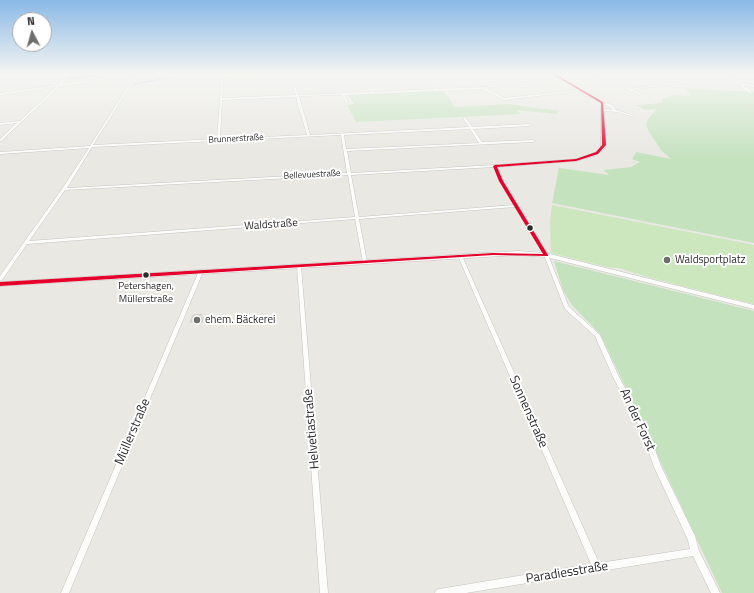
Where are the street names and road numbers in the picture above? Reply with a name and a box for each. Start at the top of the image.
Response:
street label: Brunnerstraße [208,132,264,146]
street label: Bellevuestraße [283,168,341,182]
street label: Waldstraße [244,217,298,233]
street label: Sonnenstraße [505,374,551,450]
street label: An der Forst [616,386,658,454]
street label: Helvetiastraße [301,388,323,470]
street label: Müllerstraße [112,396,154,468]
street label: Paradiesstraße [525,559,609,587]

